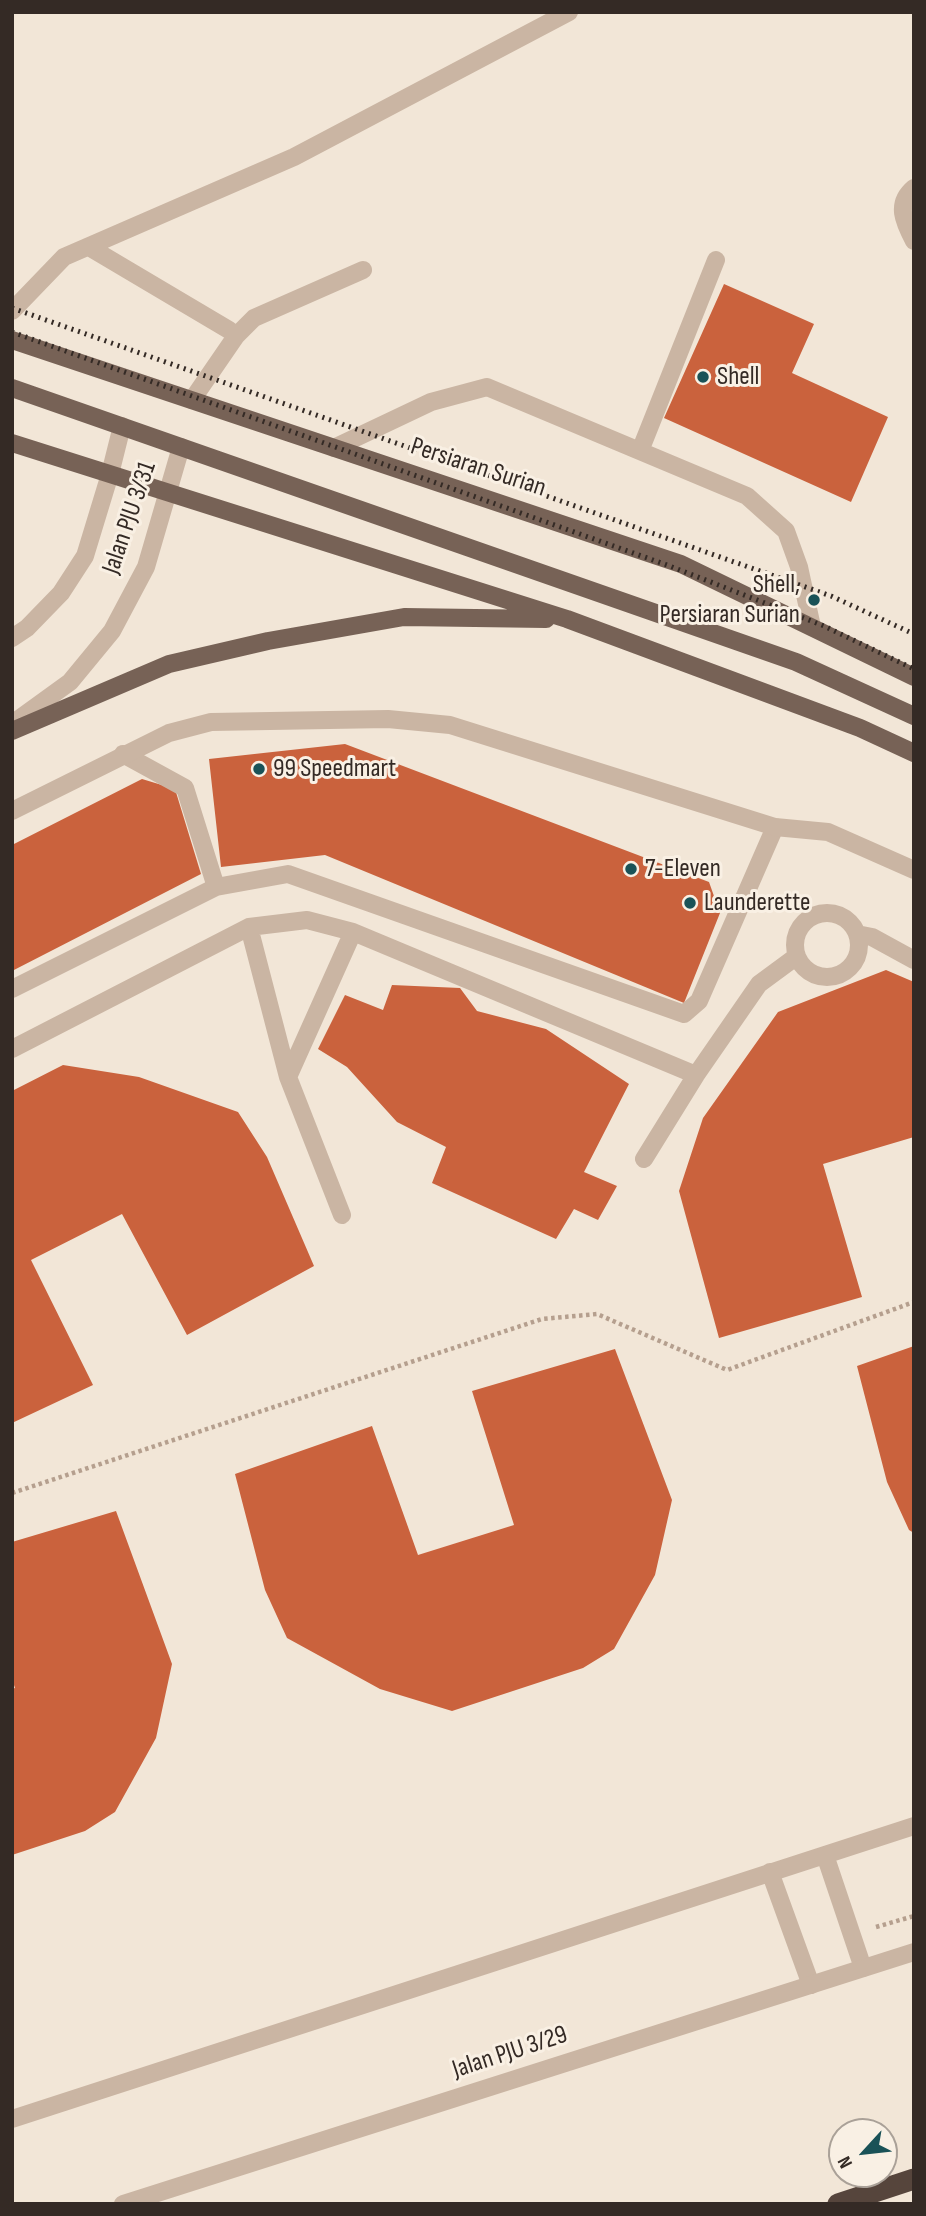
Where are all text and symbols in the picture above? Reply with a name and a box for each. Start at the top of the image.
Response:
place label: Shell [717,361,759,393]
marker: Shell [695,369,711,385]
street label: Persiaran Surian [406,431,550,505]
street label: Jalan PJU 3/31 [96,458,164,578]
place label: Shell, Persiaran Surian [660,569,800,630]
marker: Shell, Persiaran Surian [806,592,822,608]
place label: 99 Speedmart [273,753,396,785]
marker: 99 Speedmart [251,761,267,777]
place label: 7-Eleven [645,853,721,885]
marker: 7-Eleven [623,861,639,877]
place label: Launderette [704,887,810,919]
marker: Launderette [682,895,698,911]
street label: Jalan PJU 3/29 [449,2020,571,2086]
north arrow [828,2118,898,2188]
text: N [833,2152,858,2172]

